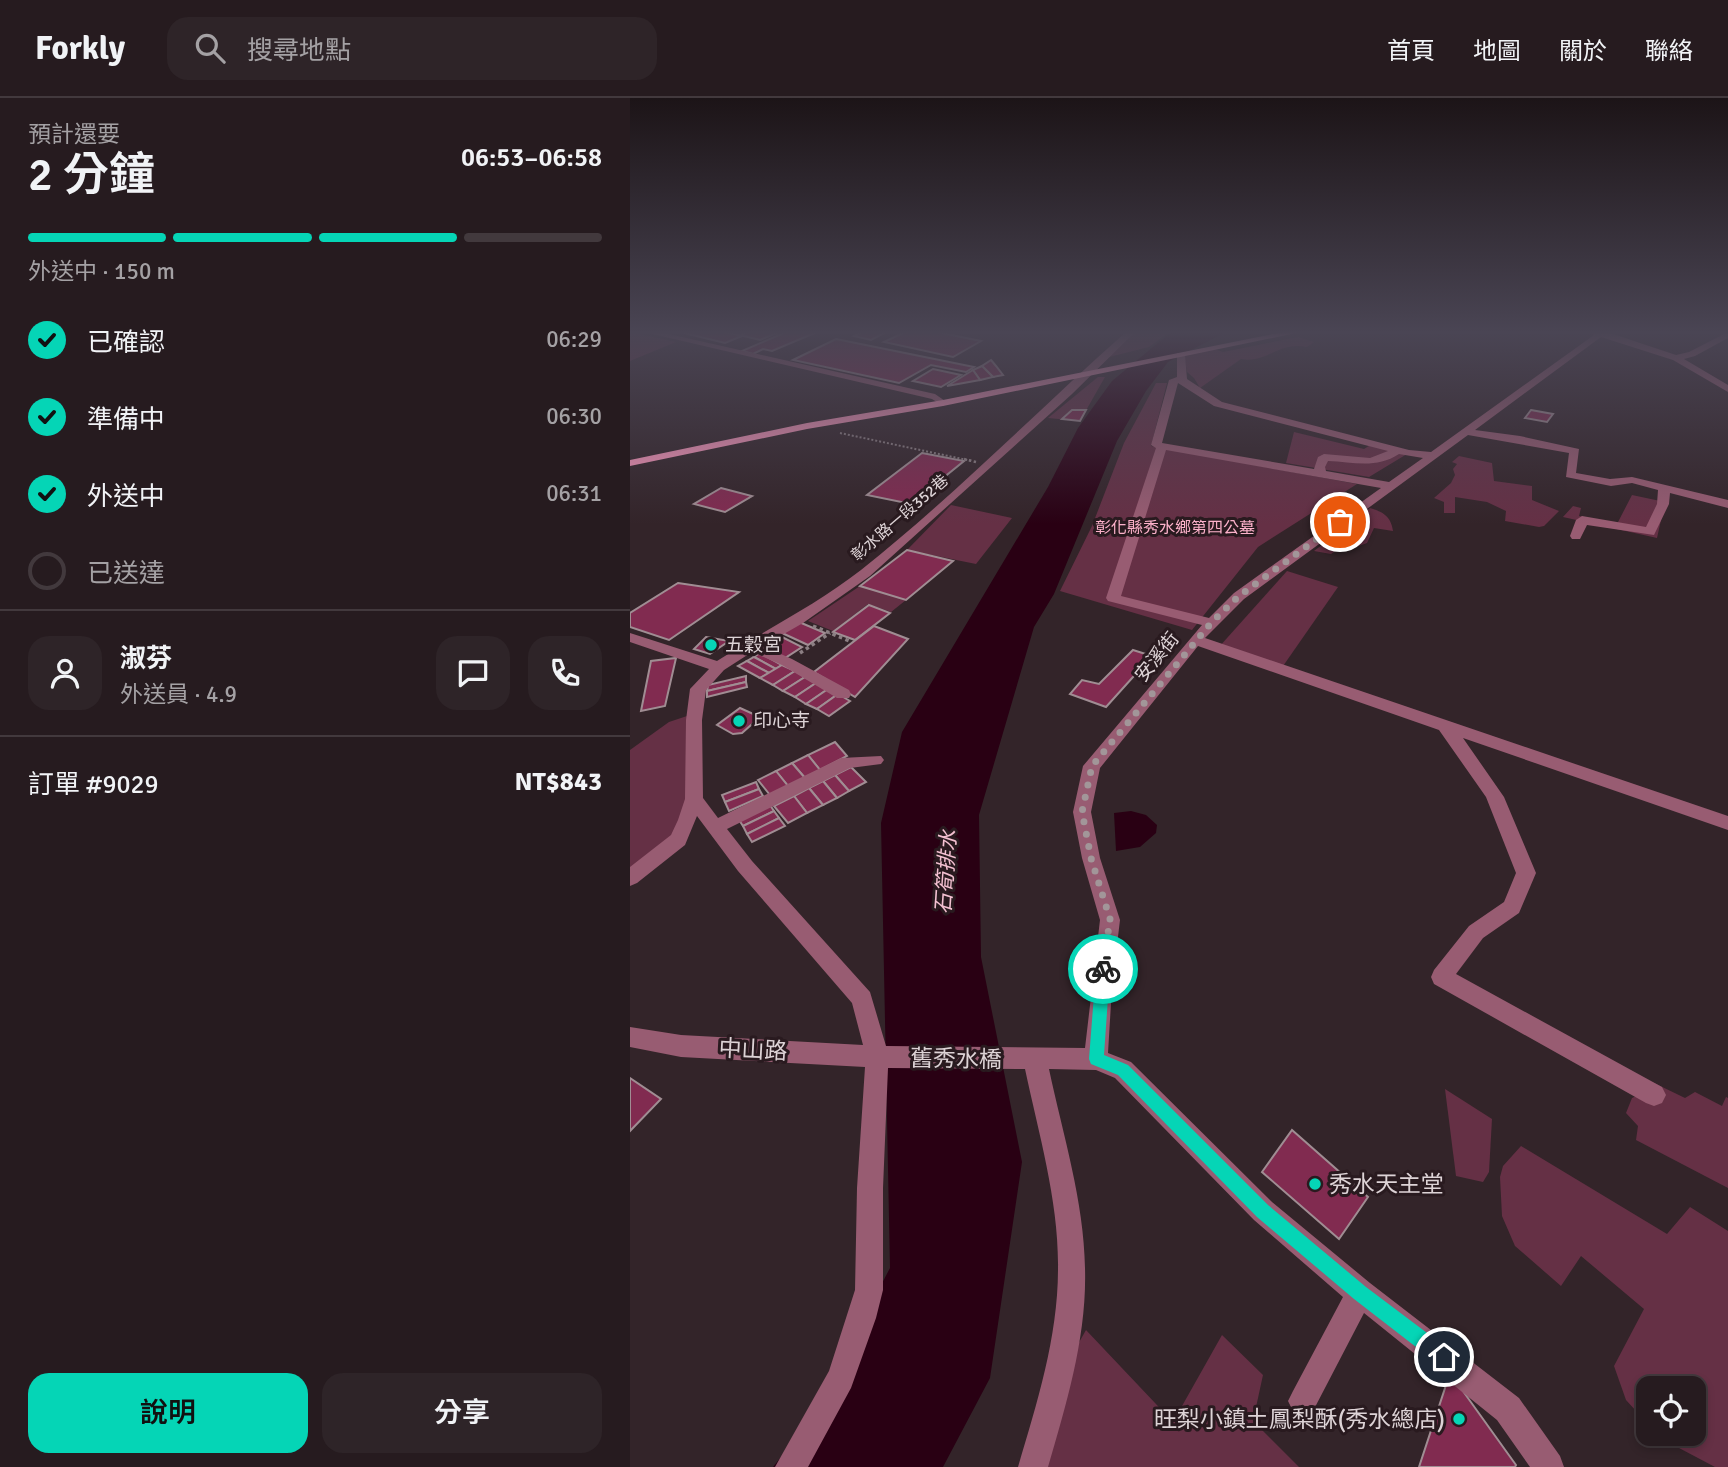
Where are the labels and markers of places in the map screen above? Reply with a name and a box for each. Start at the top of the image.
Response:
pin [1310,492,1370,552]
place label: 五穀宮 [725,633,782,657]
marker: 五穀宮 [703,637,719,653]
place label: 印心寺 [753,709,810,733]
marker: 印心寺 [731,713,747,729]
place label: 秀水天主堂 [1329,1170,1444,1199]
marker: 秀水天主堂 [1307,1176,1323,1192]
pin [1414,1327,1474,1387]
place label: 旺梨小鎮土鳳梨酥(秀水總店) [1154,1405,1445,1434]
marker: 旺梨小鎮土鳳梨酥(秀水總店) [1451,1411,1467,1427]

